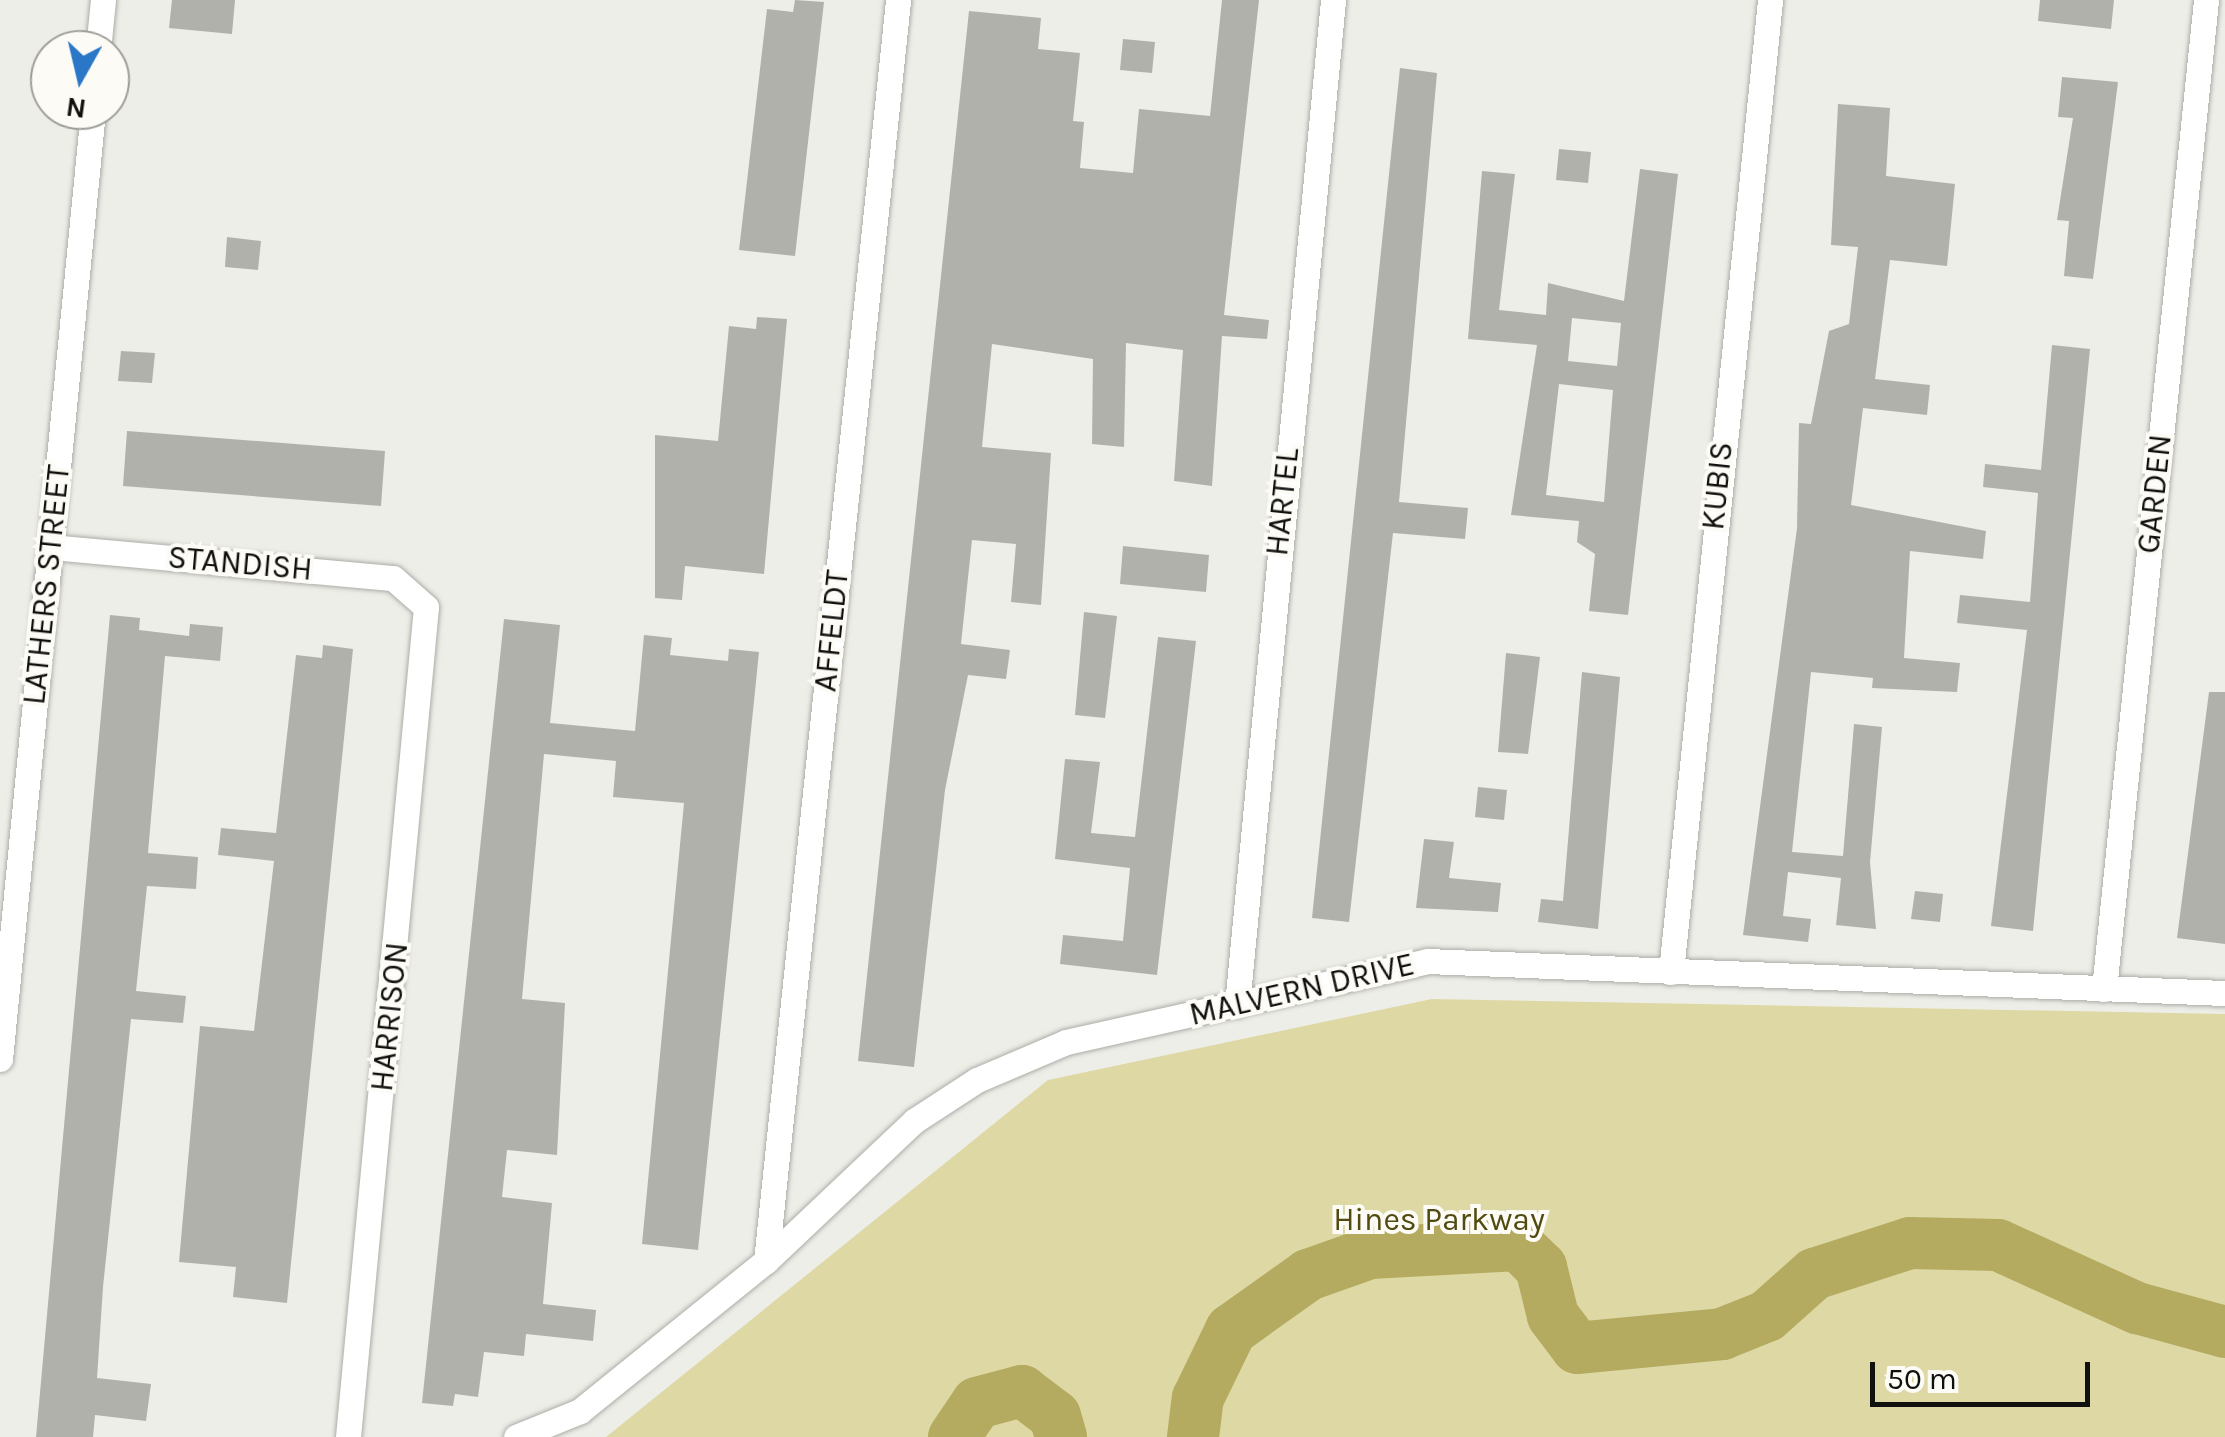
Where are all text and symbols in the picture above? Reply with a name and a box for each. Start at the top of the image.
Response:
north arrow [30,30,130,130]
text: N [64,90,88,126]
street label: GARDEN [2130,433,2180,555]
street label: KUBIS [1694,440,1742,532]
street label: HARTEL [1258,446,1308,558]
street label: LATHERS STREET [15,463,79,707]
street label: STANDISH [166,539,314,589]
street label: AFFELDT [807,568,857,694]
street label: HARRISON [363,940,417,1094]
street label: MALVERN DRIVE [1186,945,1418,1035]
park label: Hines Parkway [1333,1201,1545,1239]
scale bar [1875,1342,2095,1404]
text: 50 m [1887,1361,1957,1397]

